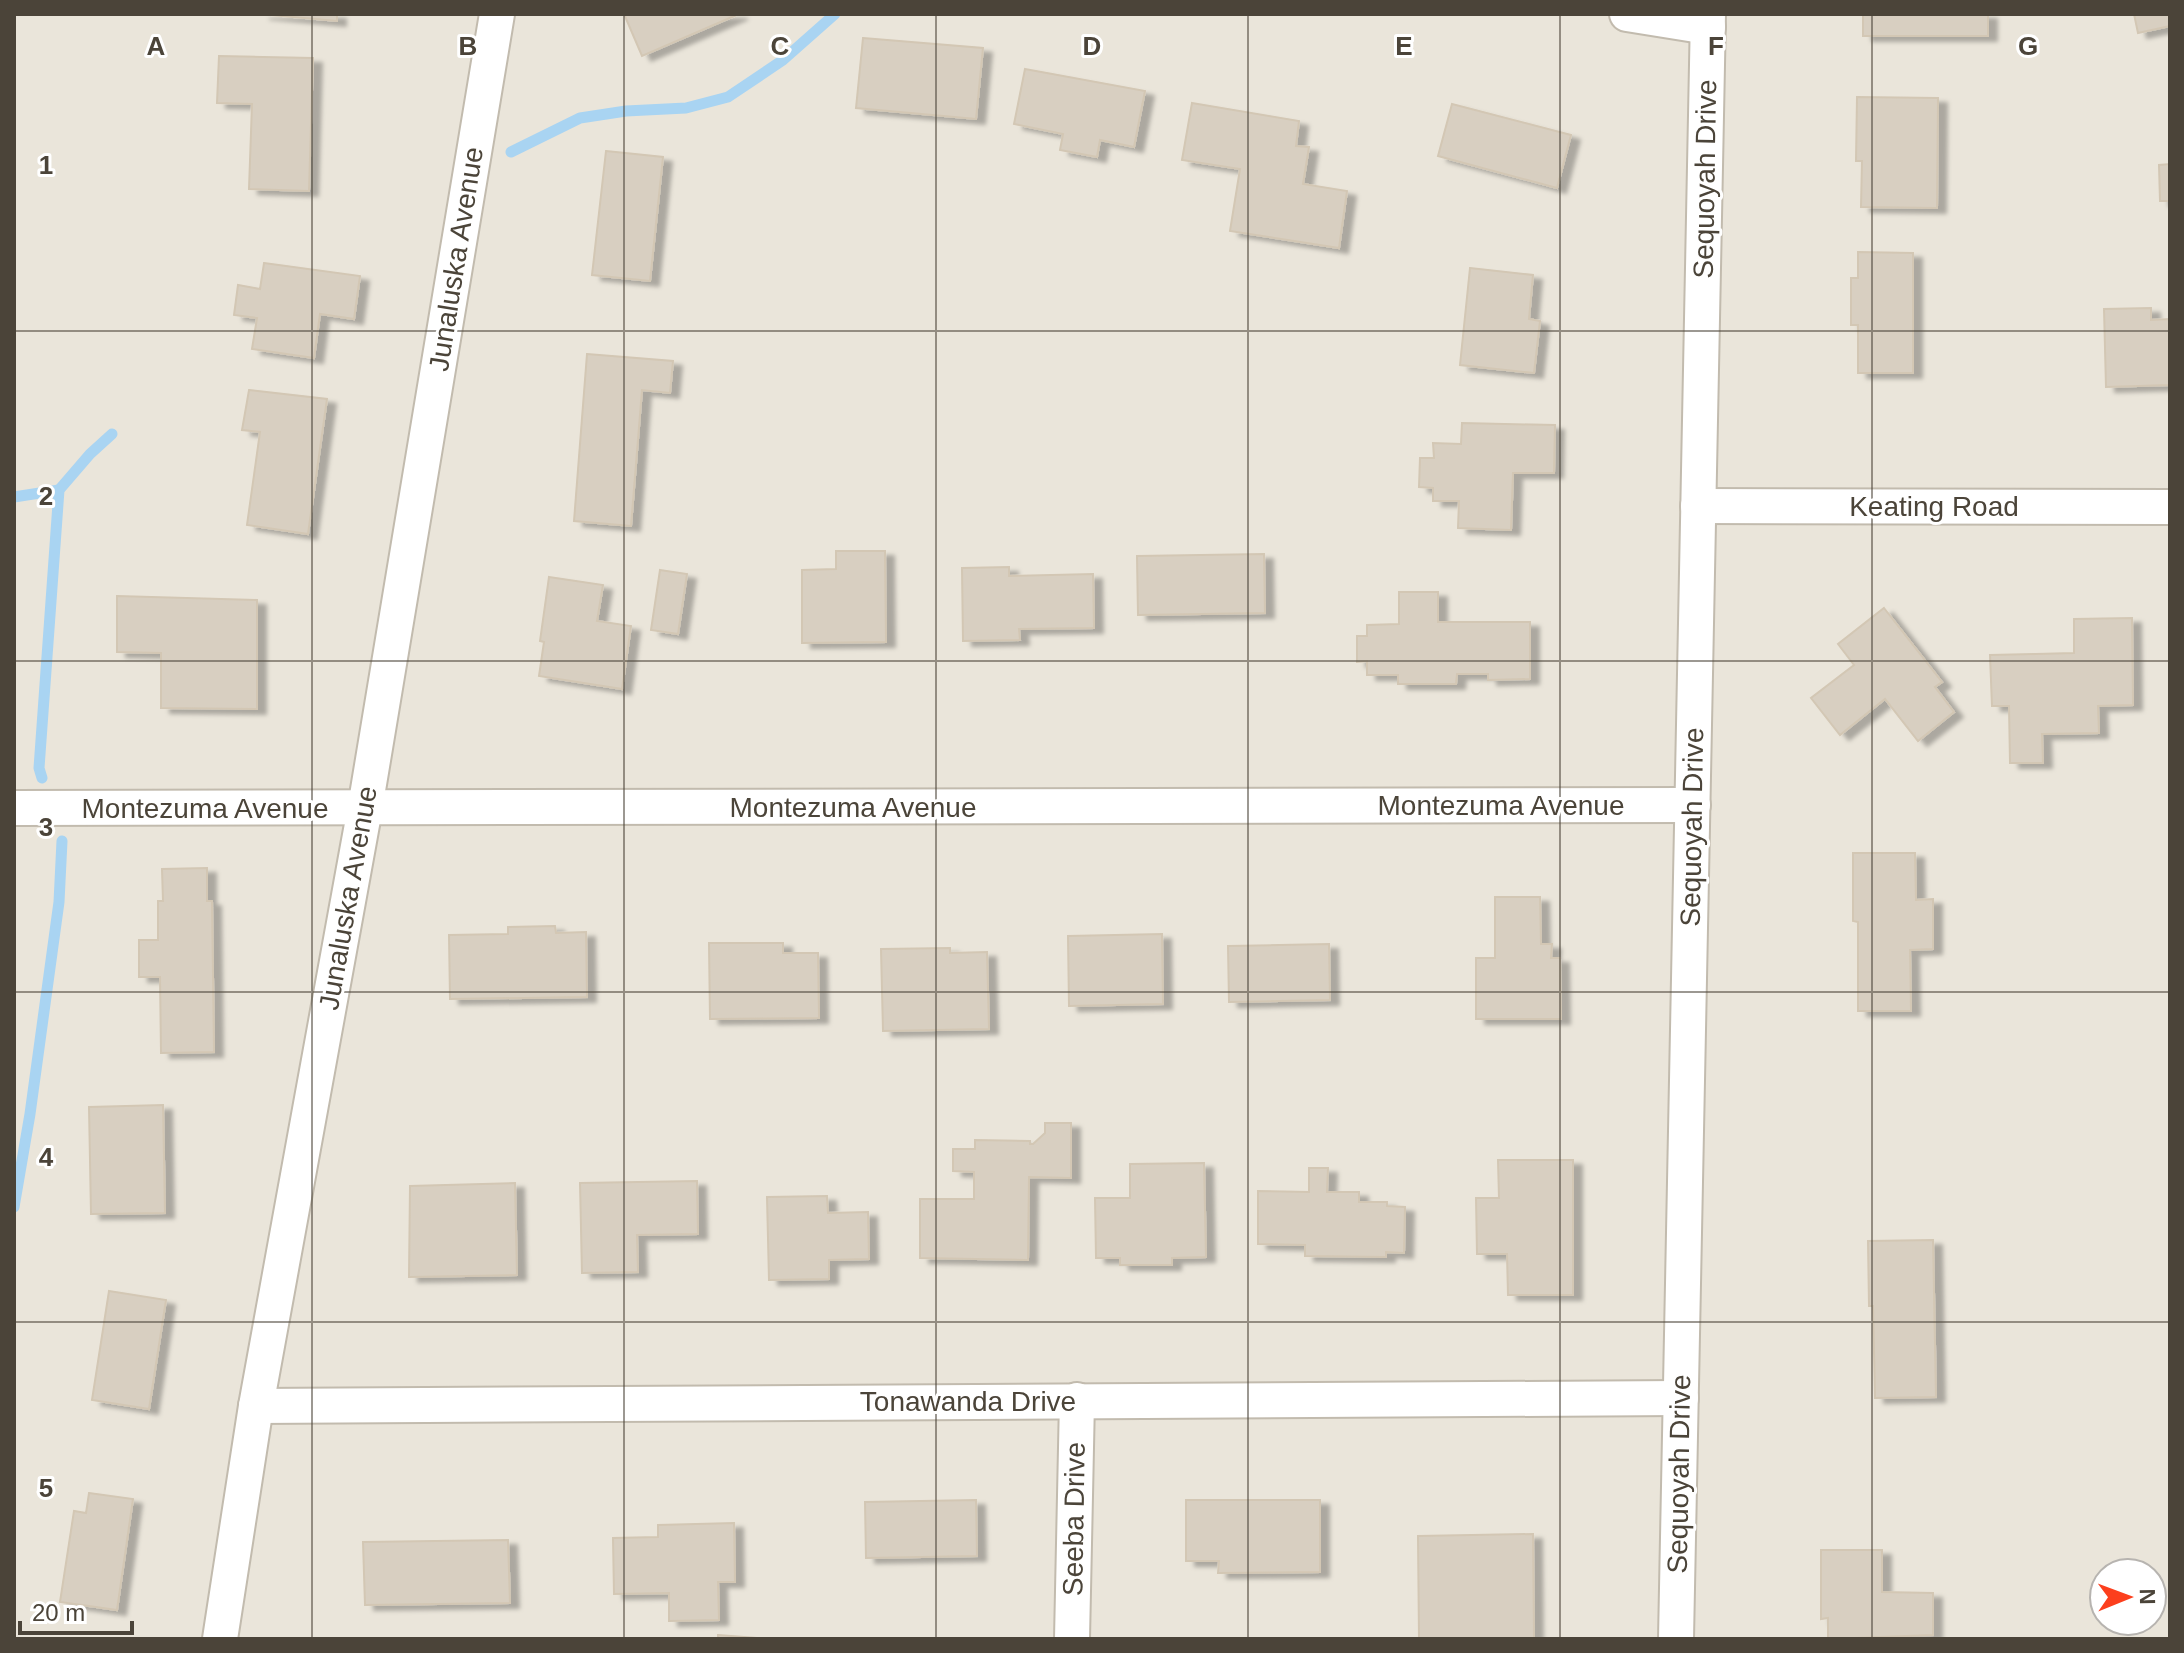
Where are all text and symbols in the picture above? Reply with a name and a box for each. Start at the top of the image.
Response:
text: A [147,31,166,61]
text: B [459,31,477,61]
text: C [771,31,790,61]
text: D [1083,31,1101,61]
text: E [1395,31,1413,61]
text: F [1708,31,1724,61]
text: G [2018,31,2038,61]
street label: Sequoyah Drive [1688,79,1722,279]
street label: Junaluska Avenue [423,145,489,373]
text: 1 [39,150,53,180]
text: 2 [39,481,53,511]
street label: Keating Road [1849,491,2019,522]
street label: Sequoyah Drive [1675,727,1709,927]
street label: Junaluska Avenue [313,784,383,1012]
street label: Montezuma Avenue [1378,790,1624,821]
street label: Montezuma Avenue [730,792,976,823]
street label: Montezuma Avenue [82,793,328,824]
text: 3 [39,812,53,842]
text: 4 [39,1142,54,1172]
street label: Sequoyah Drive [1662,1374,1696,1574]
street label: Tonawanda Drive [860,1386,1076,1417]
street label: Seeba Drive [1057,1442,1091,1596]
text: 5 [39,1473,53,1503]
north arrow [2088,1557,2168,1637]
scale bar [20,1585,132,1635]
text: N [2135,1588,2160,1605]
text: 20 m [32,1599,85,1626]

